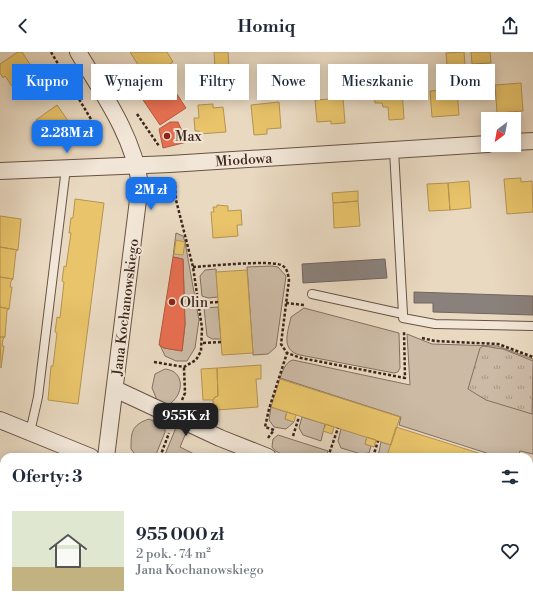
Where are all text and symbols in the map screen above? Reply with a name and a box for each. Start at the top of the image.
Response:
icon: back [12,15,34,37]
text: Homiq [237,15,296,38]
icon: share [499,15,521,37]
chip: Kupno [12,64,83,100]
chip: Wynajem [91,64,177,100]
chip: Filtry [185,64,249,100]
chip: Nowe [257,64,320,100]
chip: Mieszkanie [328,64,428,100]
chip: Dom [436,64,495,100]
north arrow [481,112,521,152]
map controls [481,112,521,152]
pin: 2.28M zł [26,120,108,154]
text: 2.28M zł [41,125,93,141]
place label: Max [175,128,202,146]
marker: Max [162,131,172,141]
street label: Miodowa [215,150,274,171]
pin: 2M zł [123,177,179,211]
text: 2M zł [135,182,167,198]
street label: Jana Kochanowskiego [109,238,143,378]
place label: Olin [180,294,209,312]
marker: Olin [167,297,177,307]
pin: 955K zł [149,403,223,437]
text: 955K zł [162,408,210,424]
text: Oferty: 3 [12,466,82,488]
icon: filters [499,466,521,488]
text: 955 000 zł [136,524,224,546]
icon: home [44,527,92,575]
icon: heart [499,540,521,562]
text: 2 pok. · 74 m² [136,546,211,562]
text: Jana Kochanowskiego [136,562,264,578]

